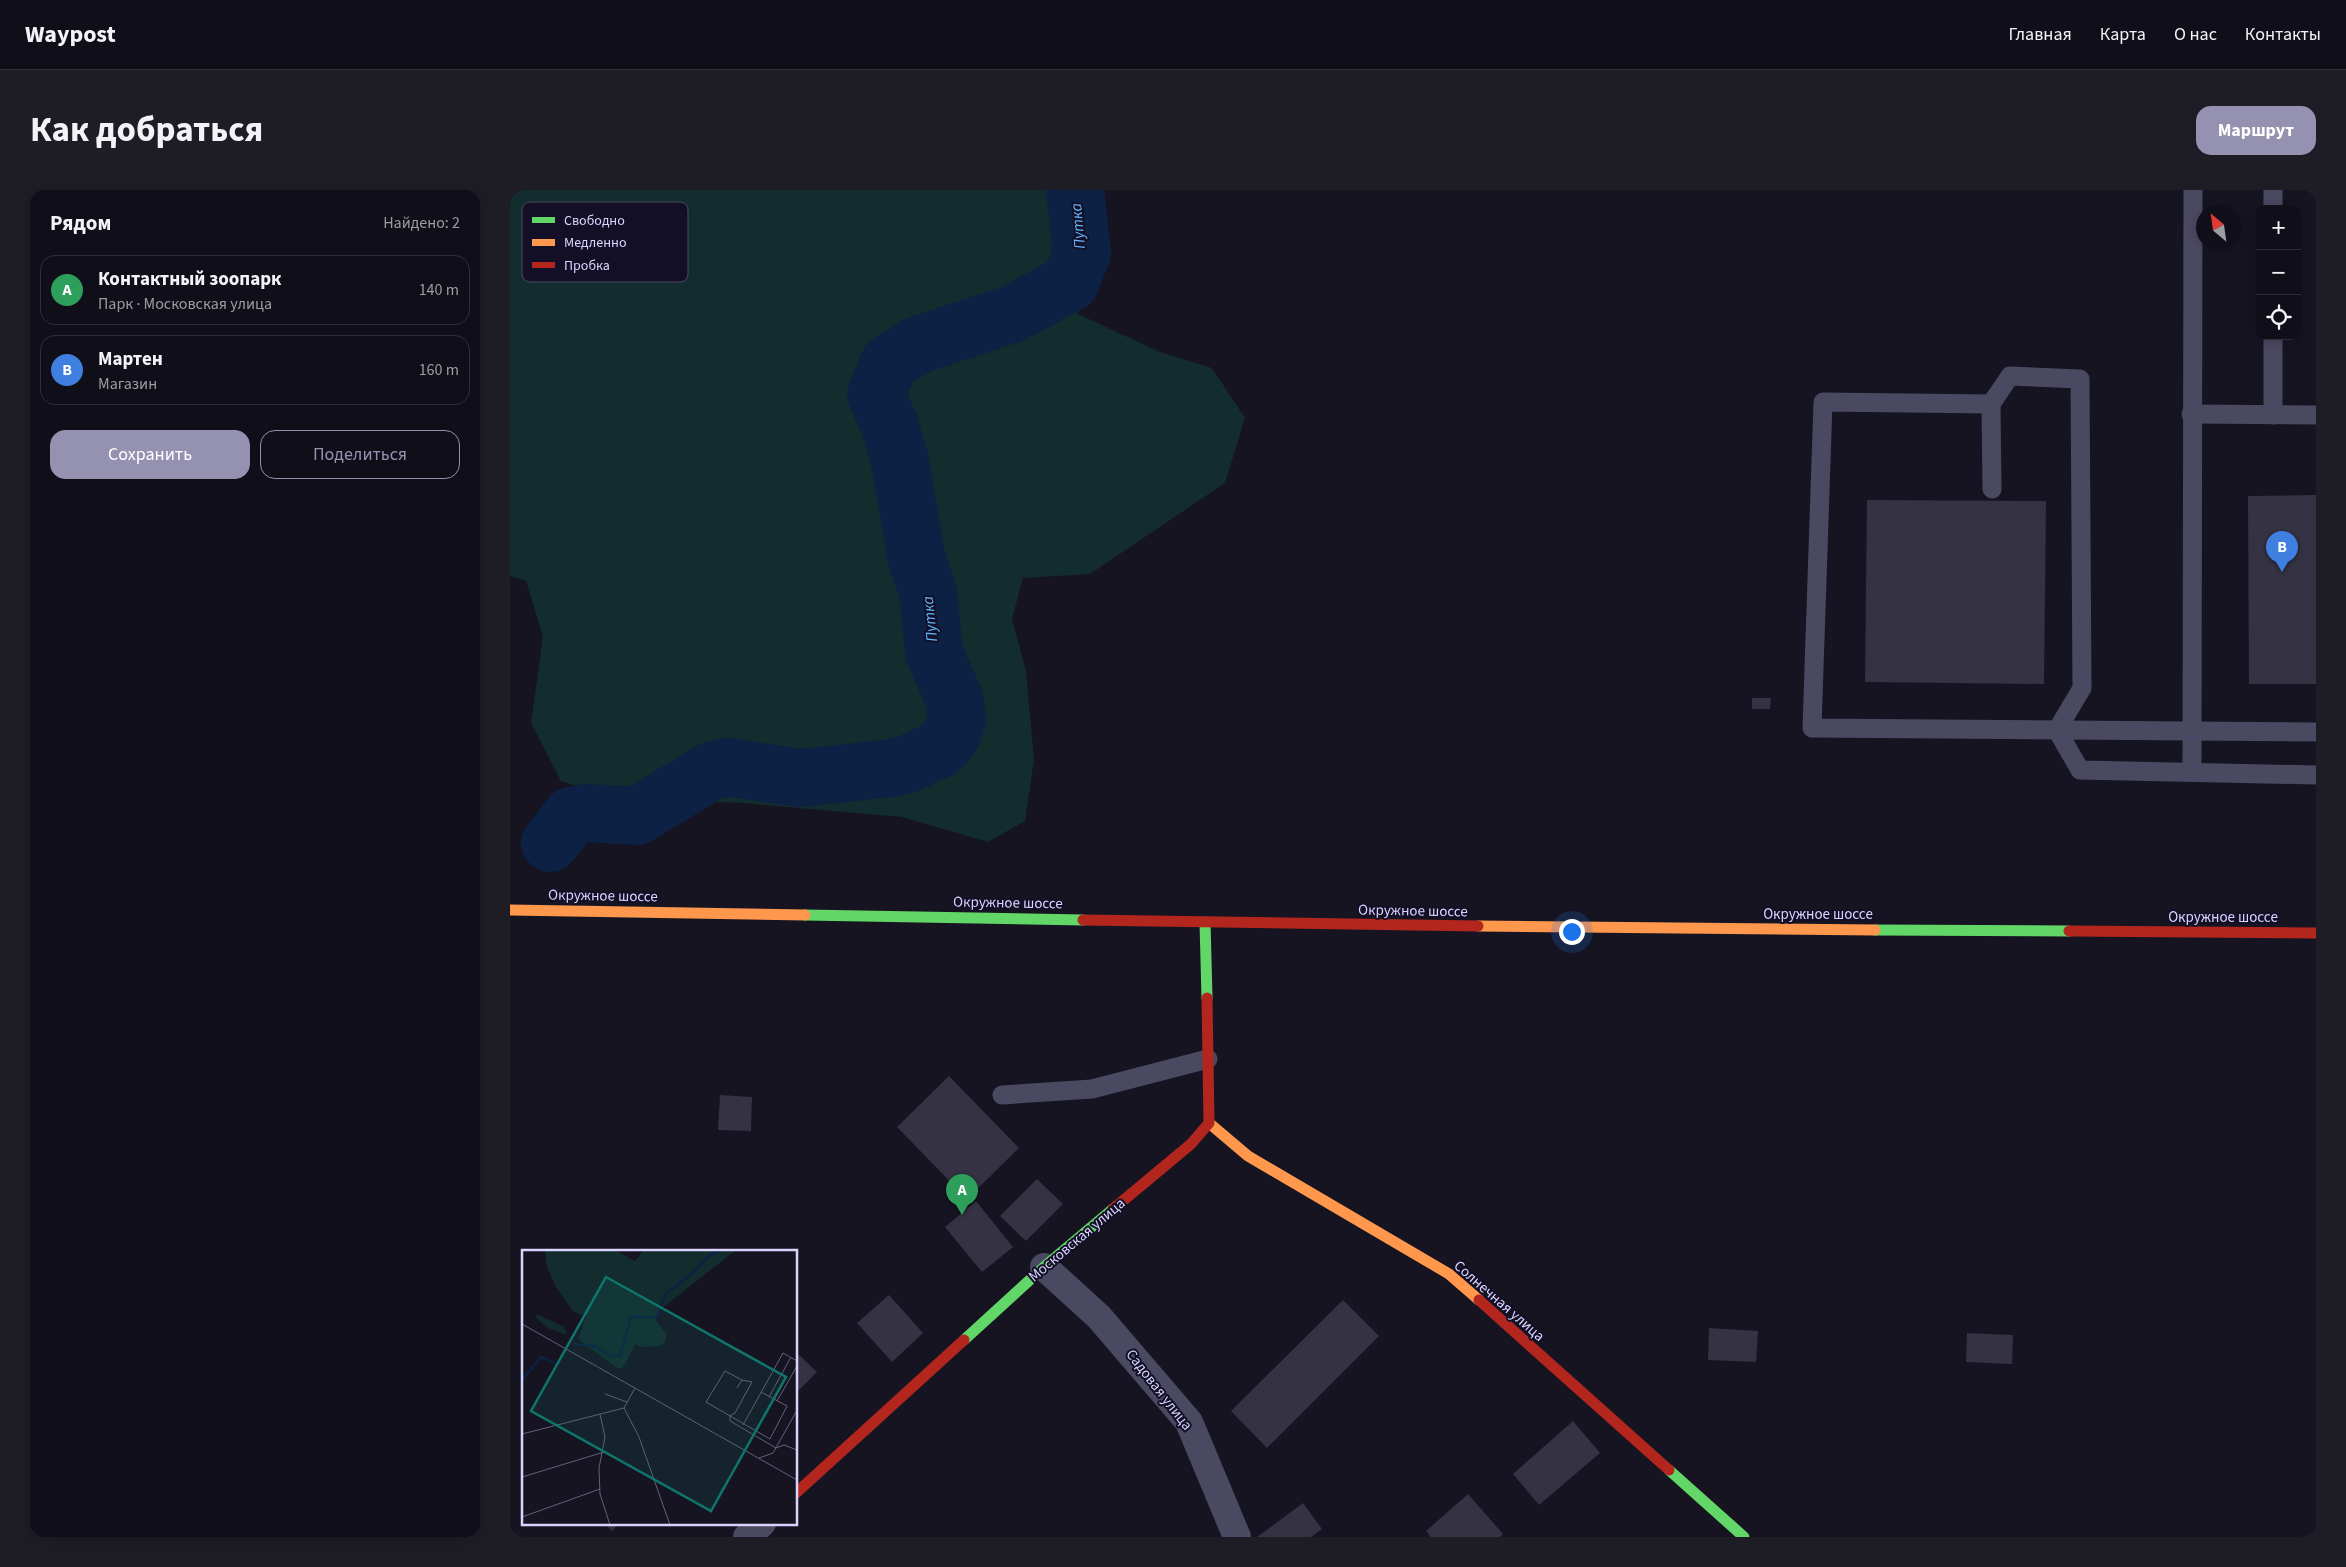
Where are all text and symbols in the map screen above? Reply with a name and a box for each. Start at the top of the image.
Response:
text: Waypost [25,17,116,52]
text: Главная [2009,22,2072,47]
text: Карта [2100,22,2146,47]
text: О нас [2174,22,2217,47]
text: Контакты [2245,22,2321,47]
text: Как добраться [30,105,263,155]
button: Маршрут [2196,106,2316,155]
legend [522,202,688,282]
water label: Путка [1065,202,1091,250]
north arrow [2196,205,2241,250]
map controls [2256,205,2301,340]
button: + [2256,205,2301,250]
text: Рядом [50,208,111,238]
text: Свободно [564,211,625,231]
text: Найдено: 2 [383,212,460,234]
text: Медленно [564,233,627,253]
button: − [2256,250,2301,295]
text: Пробка [564,256,610,276]
text: Контактный зоопарк [98,266,282,293]
text: A [62,279,72,301]
text: 140 m [419,279,459,301]
text: Парк · Московская улица [98,293,272,315]
button: locate [2256,295,2301,340]
text: Мартен [98,346,163,373]
text: B [62,359,72,381]
text: 160 m [419,359,459,381]
text: Магазин [98,373,157,395]
button: Сохранить [50,430,250,479]
button: Поделиться [260,430,460,479]
pin: B [2266,531,2298,572]
water label: Путка [917,595,943,643]
street label: Окружное шоссе [548,885,658,907]
street label: Окружное шоссе [953,892,1063,914]
street label: Окружное шоссе [1358,900,1468,922]
street label: Окружное шоссе [1763,904,1873,925]
street label: Окружное шоссе [2168,907,2278,928]
your location [1559,919,1585,945]
pin: A [946,1174,978,1215]
street label: Московская улица [1024,1193,1130,1287]
inset map [522,1250,798,1524]
street label: Солнечная улица [1449,1256,1549,1346]
street label: Садовая улица [1121,1345,1197,1435]

